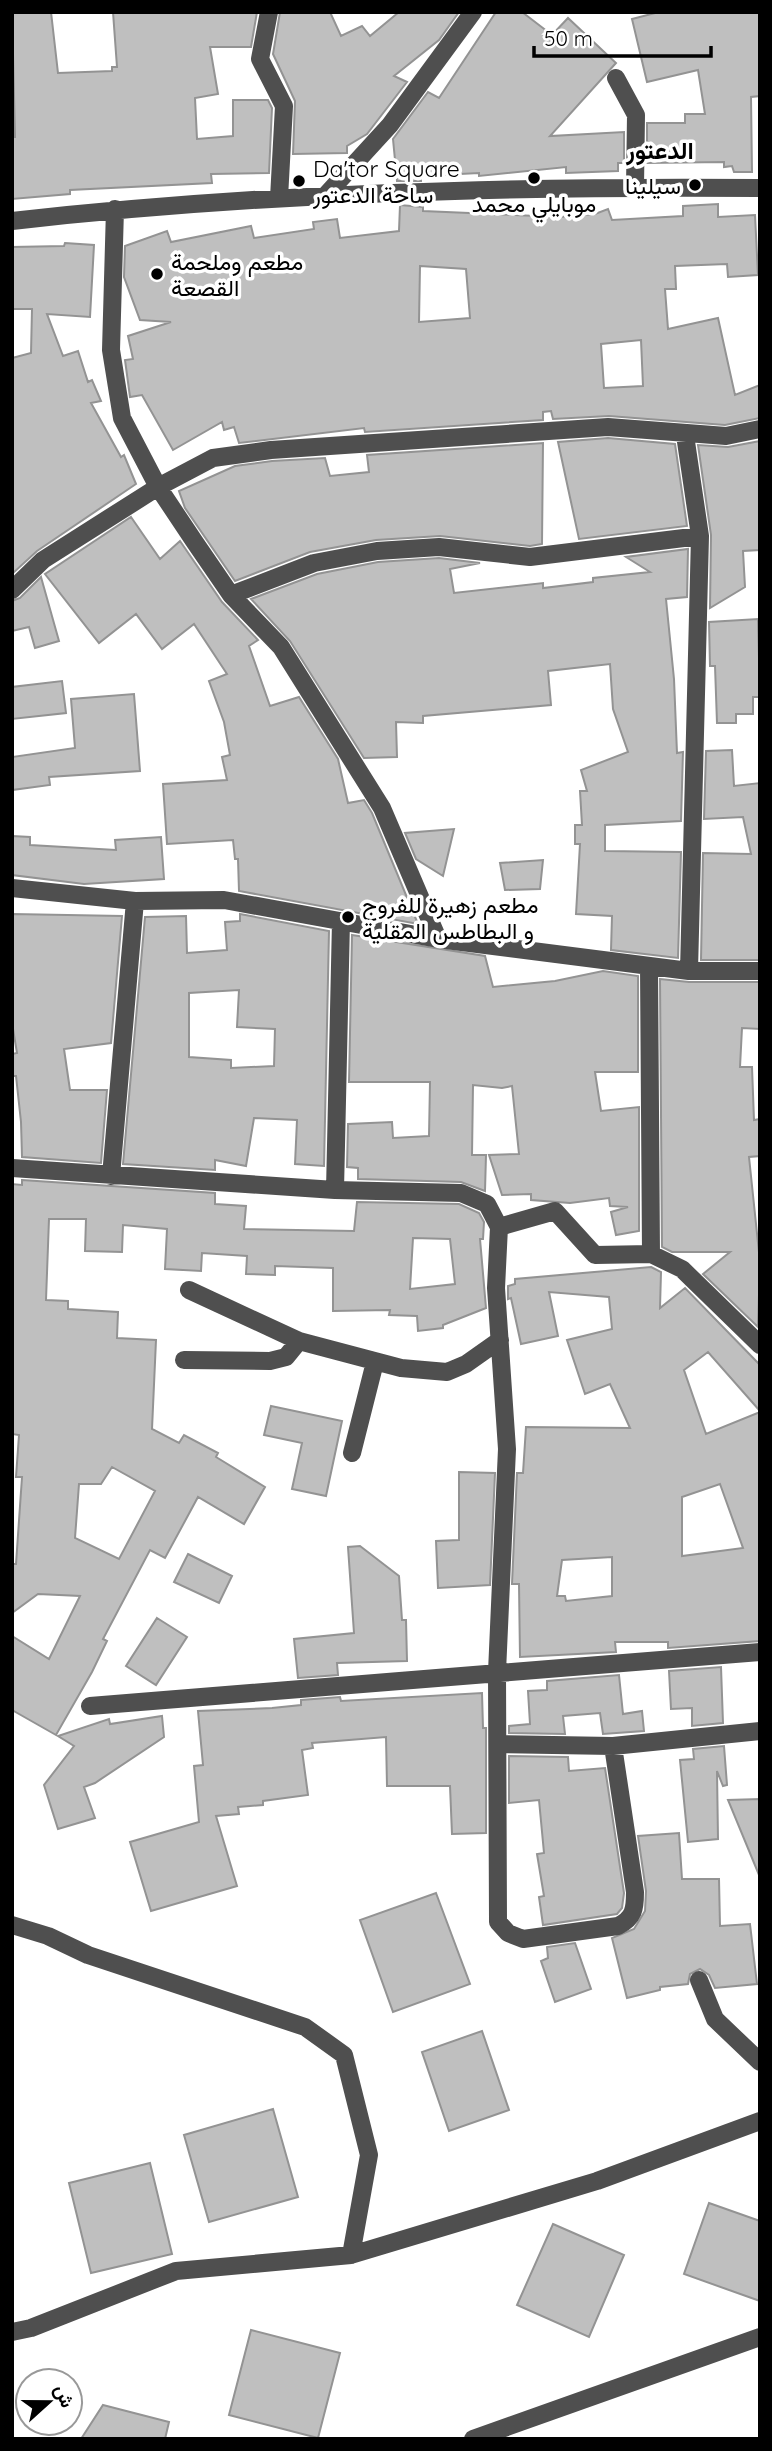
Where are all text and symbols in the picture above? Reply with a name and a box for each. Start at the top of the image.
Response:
scale bar [534,14,711,58]
text: 50 m [544,25,593,51]
district label: الدعتور [625,135,694,166]
place label: Da'tor Square ساحة الدعتور [312,154,460,210]
marker: موبايلي محمد [526,170,542,186]
place label: سيلينا [625,171,681,200]
marker: Da'tor Square ساحة الدعتور [291,173,307,189]
marker: سيلينا [687,177,703,193]
place label: موبايلي محمد [472,189,596,223]
place label: مطعم وملحمة القصعة [171,247,303,302]
marker: مطعم وملحمة القصعة [149,266,165,282]
place label: مطعم زهيرة للفروج و البطاطس المقلية [362,890,539,945]
marker: مطعم زهيرة للفروج و البطاطس المقلية [340,909,356,925]
north arrow [14,2367,84,2437]
text: ش [50,2381,80,2411]

